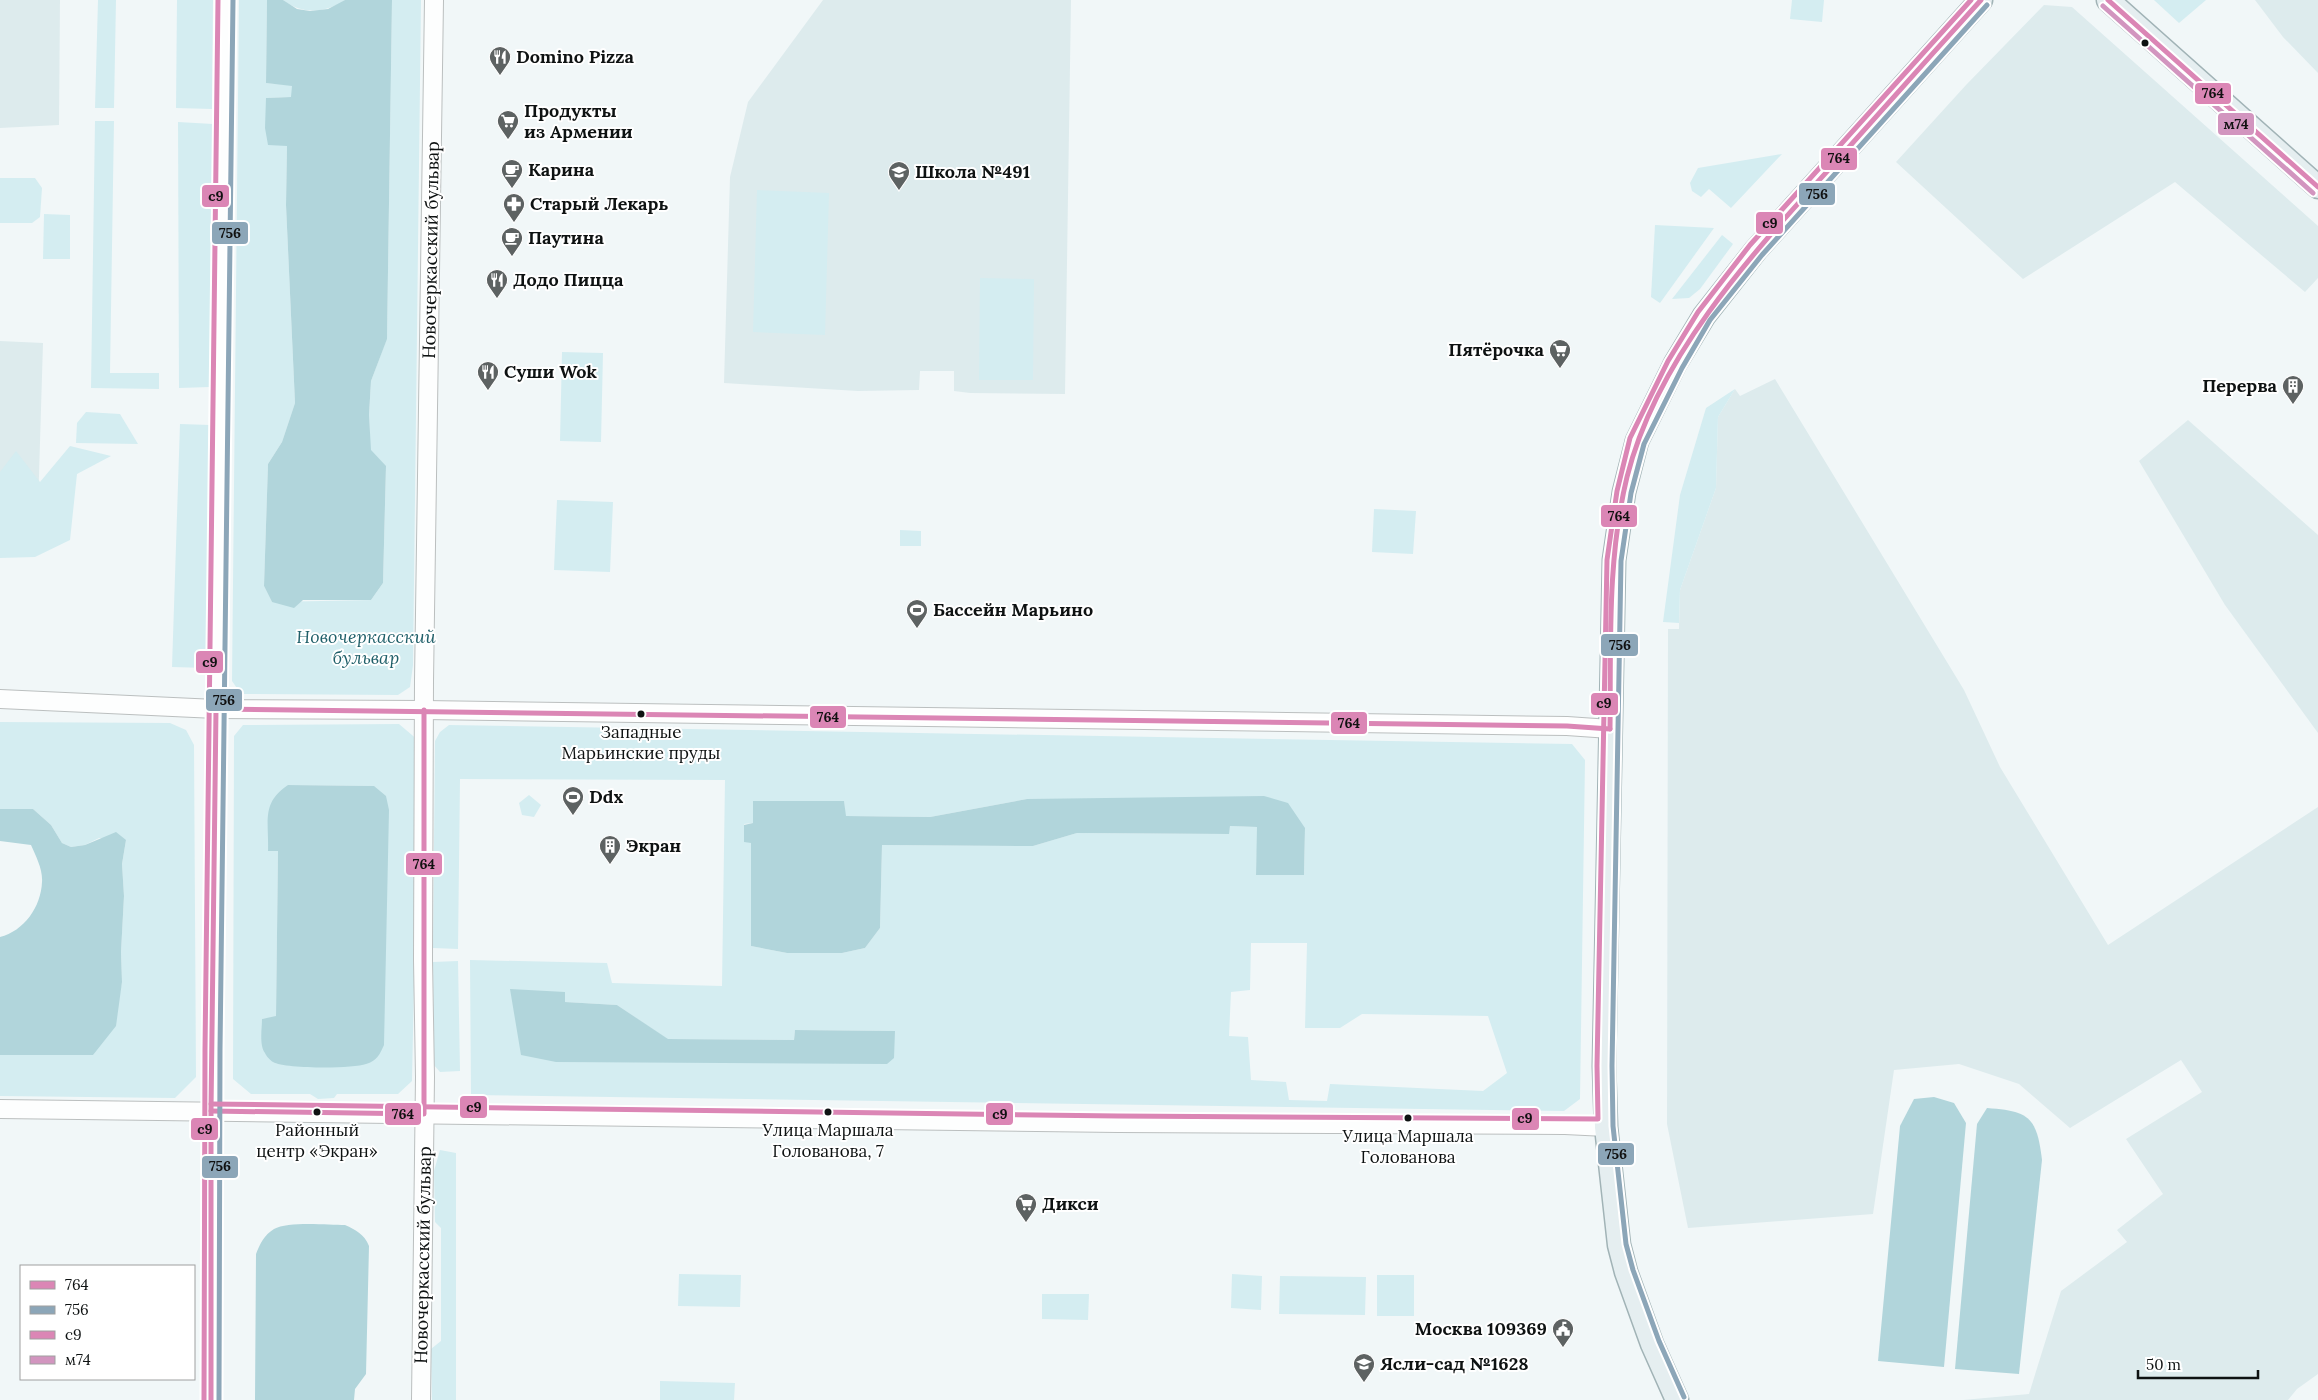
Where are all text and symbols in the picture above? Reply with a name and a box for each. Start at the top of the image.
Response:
unlabelled marker [2140,38,2150,48]
restaurant icon: Domino Pizza [488,45,512,76]
place label: Domino Pizza [516,45,635,68]
line badge: 764 [2194,82,2232,105]
text: 764 [2202,84,2224,102]
place label: Продукты из Армении [524,99,633,143]
supermarket icon: Продукты из Армении [496,109,520,140]
line badge: м74 [2217,112,2255,136]
text: м74 [2223,115,2249,133]
street label: Новочеркасский бульвар [417,141,444,359]
line badge: 764 [1820,147,1858,171]
text: 764 [1828,149,1850,167]
cafe icon: Карина [500,158,524,189]
place label: Карина [528,158,595,181]
school or university icon: Школа №491 [887,160,911,191]
place label: Школа №491 [915,160,1030,183]
line badge: 756 [1798,182,1836,206]
line badge: с9 [201,184,230,208]
text: 756 [1806,185,1828,203]
text: с9 [208,187,224,205]
pharmacy icon: Старый Лекарь [502,192,526,223]
place label: Старый Лекарь [530,192,669,215]
line badge: с9 [1755,211,1784,235]
text: с9 [1762,214,1778,232]
line badge: 756 [211,221,249,245]
text: 756 [219,224,241,242]
cafe icon: Паутина [500,226,524,257]
place label: Паутина [528,226,604,249]
restaurant icon: Додо Пицца [485,268,509,299]
place label: Додо Пицца [513,268,624,291]
place label: Пятёрочка [1448,338,1545,361]
supermarket icon: Пятёрочка [1548,338,1572,369]
restaurant icon: Суши Wok [476,360,500,391]
place label: Суши Wok [504,360,597,383]
place label: Перерва [2202,374,2278,397]
building icon: Перерва [2281,374,2305,405]
line badge: 764 [1600,504,1638,528]
text: 764 [1608,507,1630,525]
sports icon: Бассейн Марьино [905,598,929,629]
place label: Бассейн Марьино [933,598,1093,621]
park label: Новочеркасский бульвар [296,625,436,669]
line badge: 756 [1600,633,1639,657]
text: 756 [1609,636,1631,654]
line badge: с9 [195,650,224,674]
text: с9 [202,653,218,671]
line badge: 756 [205,688,243,712]
text: 756 [213,691,235,709]
line badge: с9 [1590,692,1619,716]
text: с9 [1596,694,1612,712]
line badge: 764 [809,705,847,729]
text: 764 [817,708,839,726]
marker: Западные Марьинские пруды [636,709,646,719]
line badge: 764 [1330,711,1368,735]
text: 764 [1338,714,1360,732]
place label: Западные Марьинские пруды [561,721,721,764]
sports icon: Ddx [561,785,585,816]
place label: Ddx [589,785,623,808]
building icon: Экран [598,834,622,865]
place label: Экран [626,834,681,857]
line badge: 764 [405,852,443,876]
text: 764 [413,855,435,873]
line badge: с9 [459,1095,488,1119]
text: с9 [466,1098,482,1116]
line badge: 764 [384,1102,422,1126]
line badge: с9 [985,1102,1014,1126]
text: 764 [392,1105,414,1123]
text: с9 [992,1105,1008,1123]
marker: Районный центр «Экран» [312,1107,322,1117]
marker: Улица Маршала Голованова, 7 [823,1107,833,1117]
line badge: с9 [1511,1107,1540,1131]
text: с9 [1517,1109,1533,1127]
marker: Улица Маршала Голованова [1403,1113,1413,1123]
line badge: с9 [190,1117,219,1141]
place label: Районный центр «Экран» [256,1119,378,1162]
place label: Улица Маршала Голованова, 7 [761,1119,894,1162]
text: с9 [197,1120,213,1138]
place label: Улица Маршала Голованова [1341,1125,1474,1168]
line badge: 756 [1597,1142,1635,1166]
text: 756 [1605,1145,1627,1163]
street label: Новочеркасский бульвар [409,1146,436,1364]
line badge: 756 [201,1155,239,1179]
text: 756 [209,1157,231,1175]
supermarket icon: Дикси [1014,1192,1038,1223]
place label: Дикси [1042,1192,1099,1215]
legend [20,1265,195,1380]
text: 764 [65,1275,89,1294]
text: 756 [65,1300,89,1319]
place label: Москва 109369 [1415,1317,1547,1340]
public building icon: Москва 109369 [1551,1317,1575,1348]
text: с9 [65,1325,82,1344]
scale bar [2138,1348,2258,1380]
text: м74 [65,1350,91,1369]
school or university icon: Ясли-сад №1628 [1352,1352,1376,1383]
place label: Ясли-сад №1628 [1380,1352,1529,1375]
text: 50 m [2146,1355,2181,1374]

